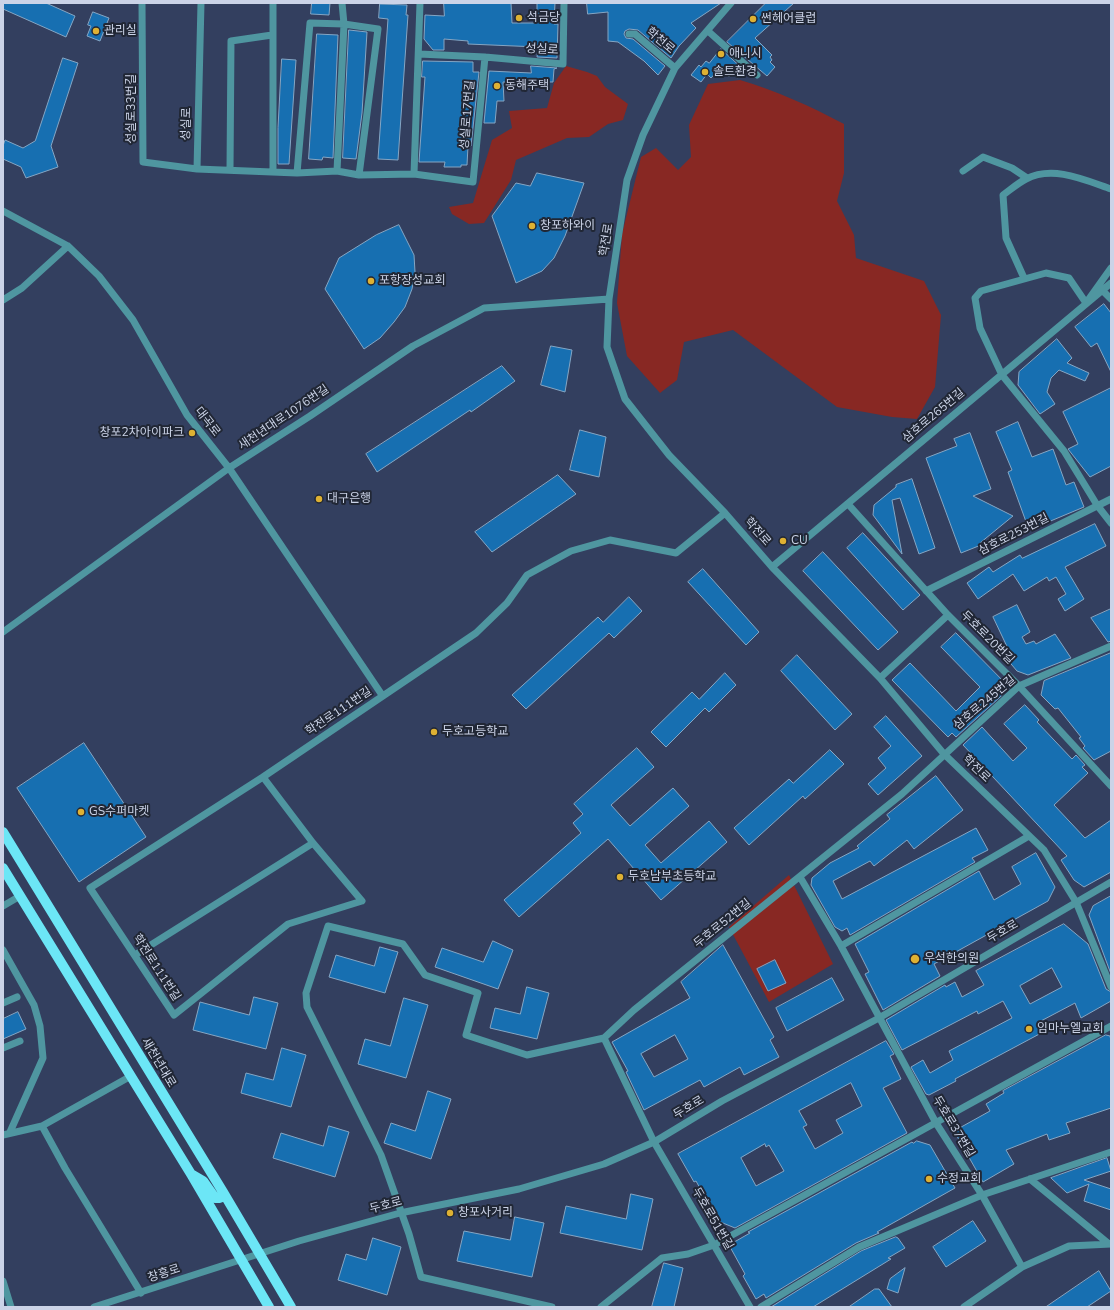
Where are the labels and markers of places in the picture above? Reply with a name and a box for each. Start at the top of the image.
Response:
place label: 석금당 [527,11,560,25]
place label: 썬헤어클럽 [761,12,816,26]
marker: 석금당 [514,13,524,23]
marker: 썬헤어클럽 [748,14,758,24]
place label: 관리실 [104,24,137,38]
marker: 관리실 [91,26,101,36]
place label: 애니시 [729,47,762,61]
marker: 애니시 [716,49,726,59]
place label: 솔트환경 [713,65,757,79]
marker: 솔트환경 [700,67,710,77]
place label: 동해주택 [505,79,549,93]
marker: 동해주택 [492,81,502,91]
place label: 창포하와이 [540,219,595,233]
marker: 창포하와이 [527,221,537,231]
place label: 포항장성교회 [379,274,445,288]
marker: 포항장성교회 [366,276,376,286]
place label: 창포2차아이파크 [100,426,184,440]
marker: 창포2차아이파크 [187,428,197,438]
place label: 대구은행 [327,492,371,506]
marker: 대구은행 [314,494,324,504]
place label: CU [791,534,808,548]
marker: CU [778,536,788,546]
place label: 두호고등학교 [442,725,508,739]
marker: 두호고등학교 [429,727,439,737]
place label: GS수퍼마켓 [89,805,149,819]
marker: GS수퍼마켓 [76,807,86,817]
place label: 두호남부초등학교 [628,870,716,884]
marker: 두호남부초등학교 [615,872,625,882]
place label: 우석한의원 [924,952,979,966]
marker: 우석한의원 [909,953,921,965]
place label: 임마누엘교회 [1037,1022,1103,1036]
marker: 임마누엘교회 [1024,1024,1034,1034]
place label: 수정교회 [937,1172,981,1186]
marker: 수정교회 [924,1174,934,1184]
place label: 창포사거리 [458,1206,513,1220]
marker: 창포사거리 [445,1208,455,1218]

